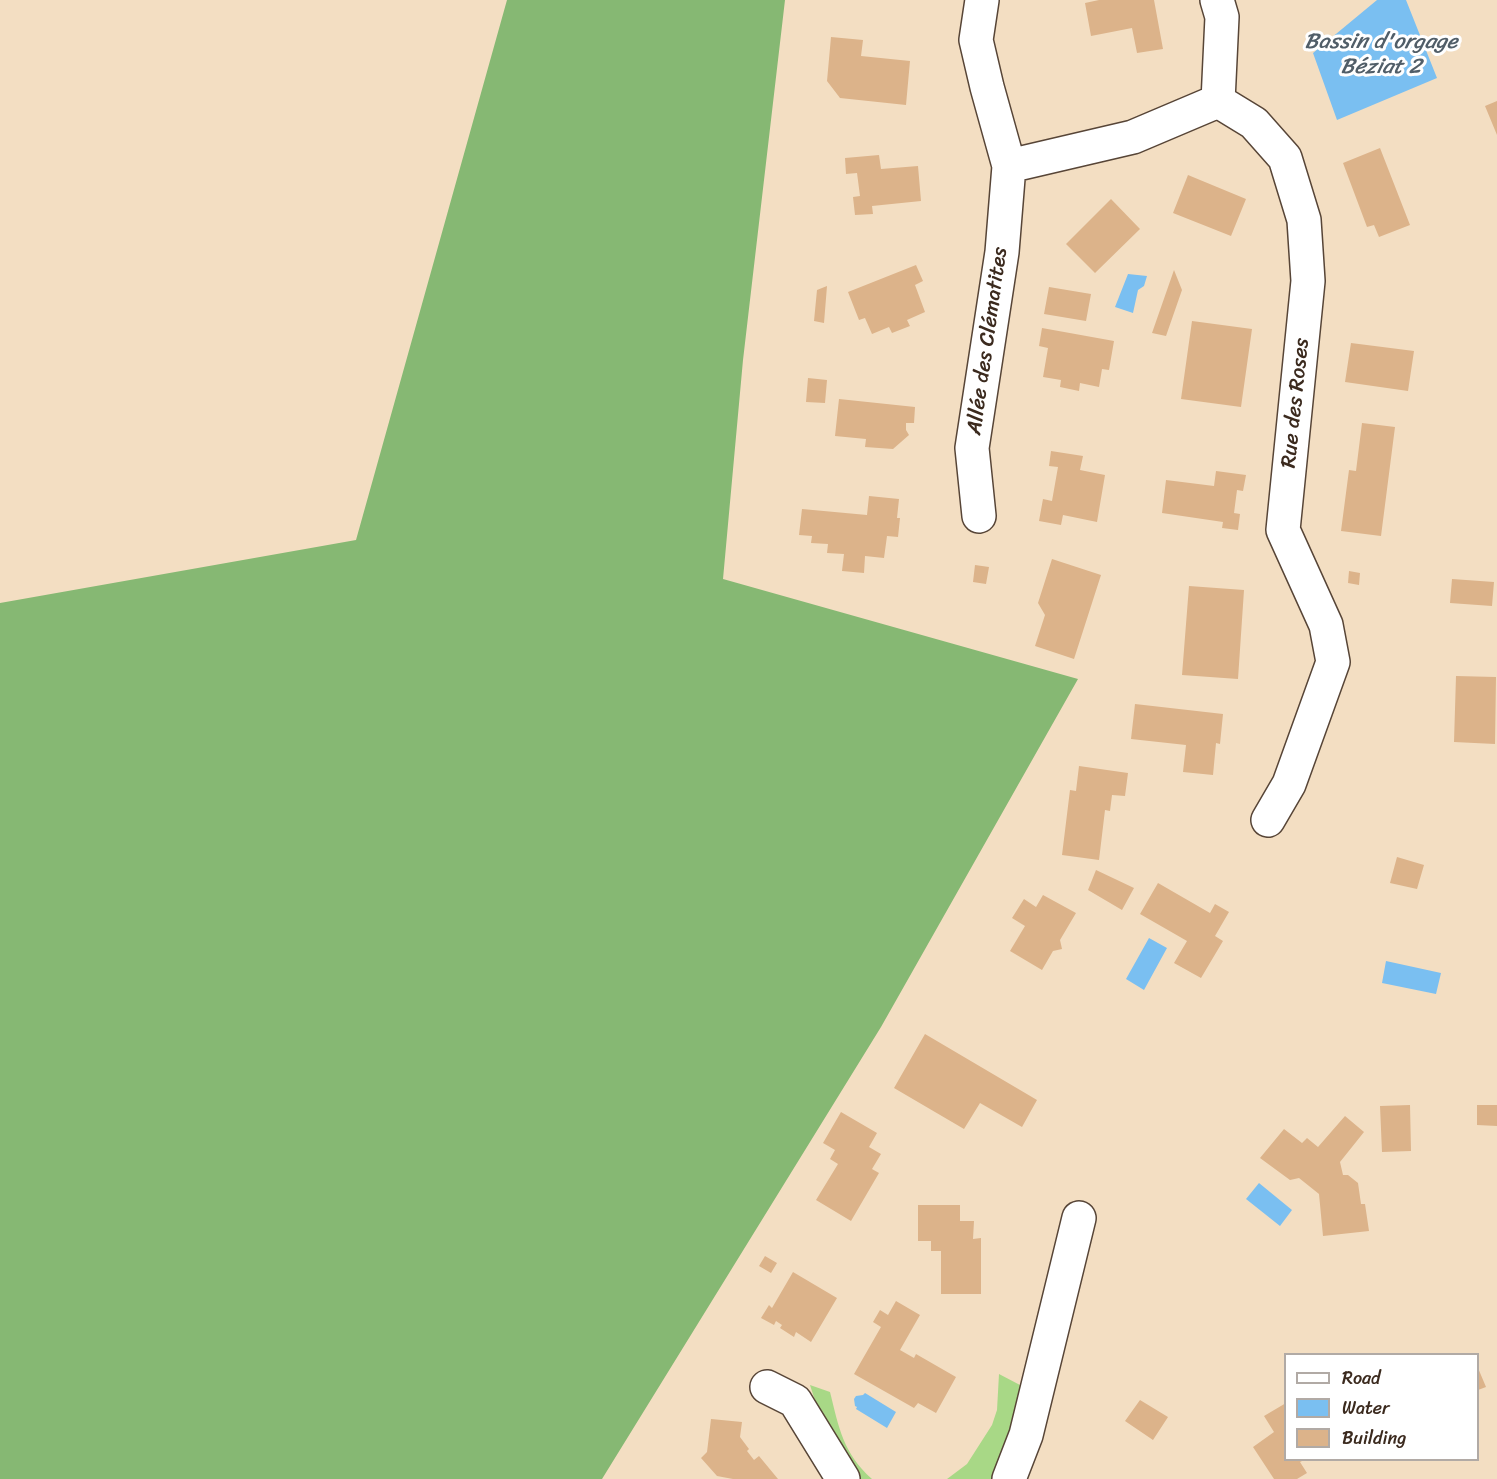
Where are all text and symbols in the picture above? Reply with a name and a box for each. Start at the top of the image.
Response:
water label: Bassin d'orgage Béziat 2 [1305,29,1457,80]
street label: Allée des Clématites [962,245,1014,437]
street label: Rue des Roses [1277,337,1315,469]
legend [1284,1353,1479,1461]
text: Road [1342,1362,1381,1394]
text: Water [1342,1392,1389,1424]
text: Building [1342,1422,1406,1454]

